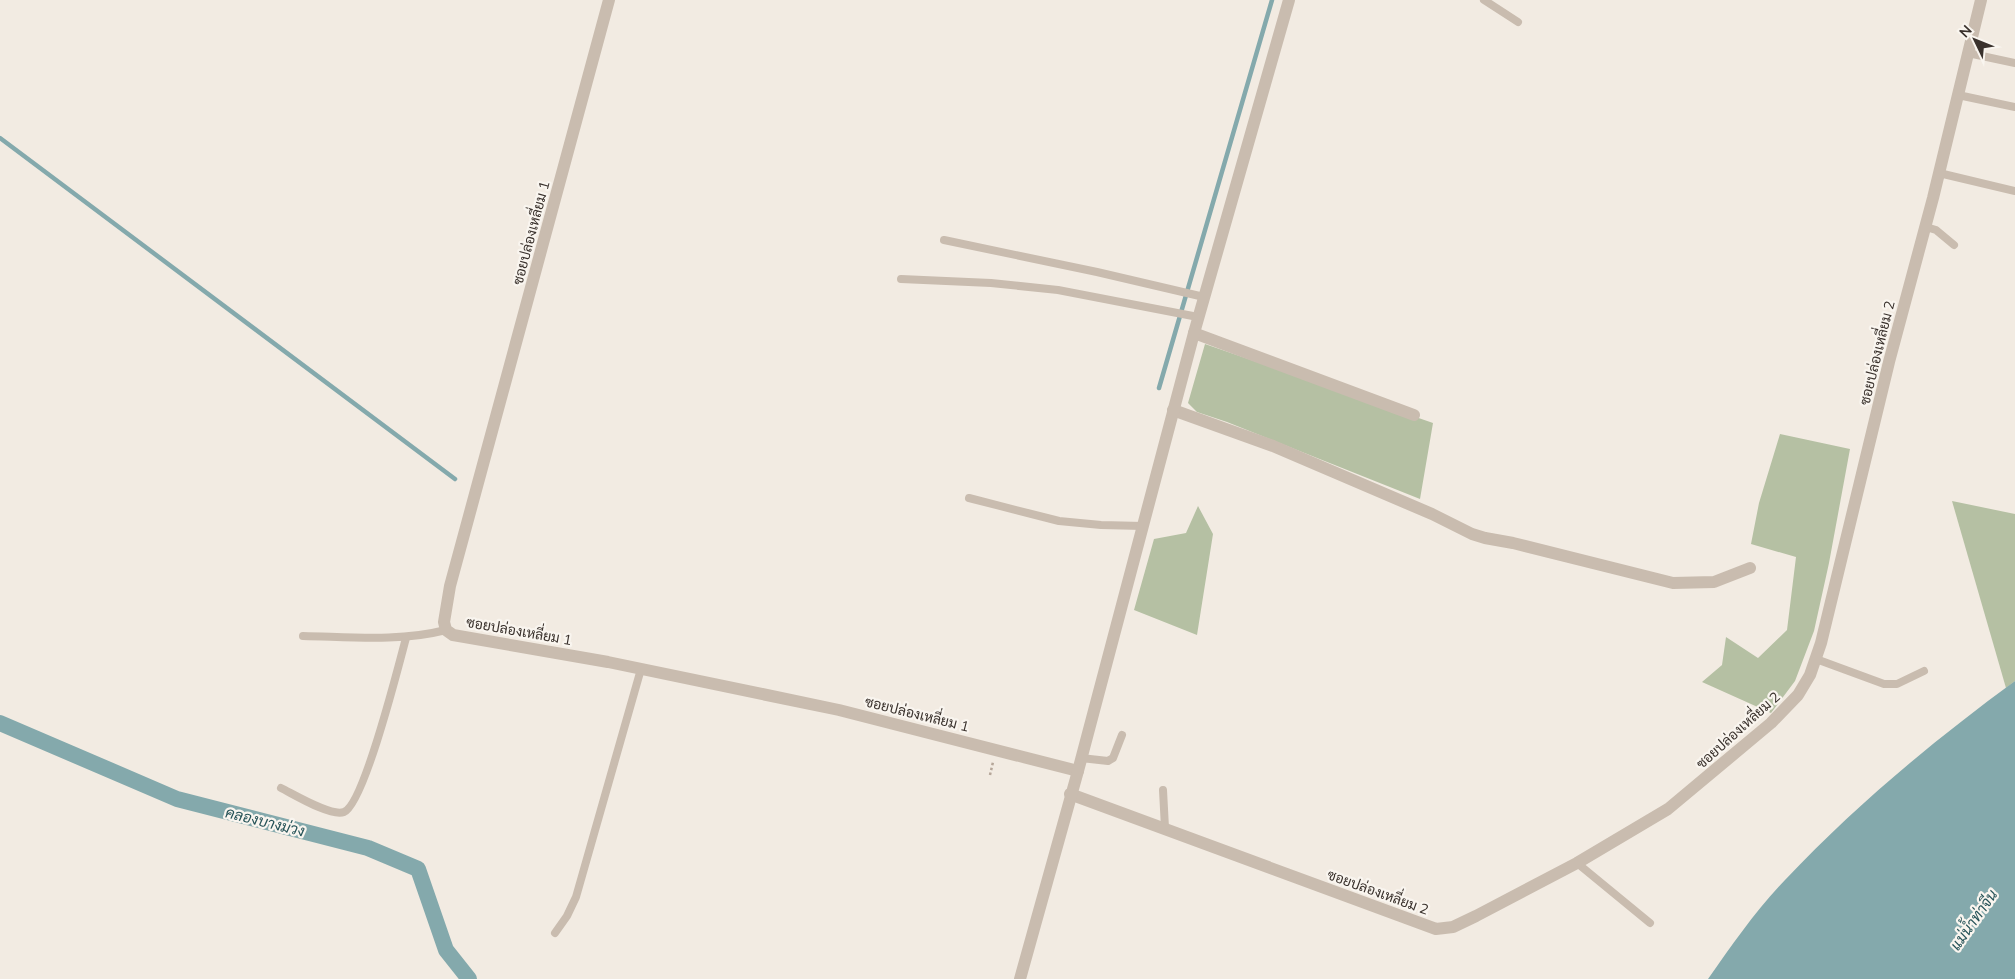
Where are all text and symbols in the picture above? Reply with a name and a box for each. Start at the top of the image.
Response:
north arrow [1950,15,2000,65]
text: N [1955,21,1976,41]
street label: ซอยปล่องเหลี่ยม 1 [506,178,554,287]
street label: ซอยปล่องเหลี่ยม 2 [1852,298,1899,407]
street label: ซอยปล่องเหลี่ยม 1 [465,610,574,649]
street label: ซอยปล่องเหลี่ยม 2 [1690,685,1784,772]
street label: ซอยปล่องเหลี่ยม 1 [863,689,972,736]
water label: คลองบางม่วง [224,803,307,841]
street label: ซอยปล่องเหลี่ยม 2 [1325,862,1432,919]
water label: แม่น้ำท่าจีน [1943,884,2002,954]

